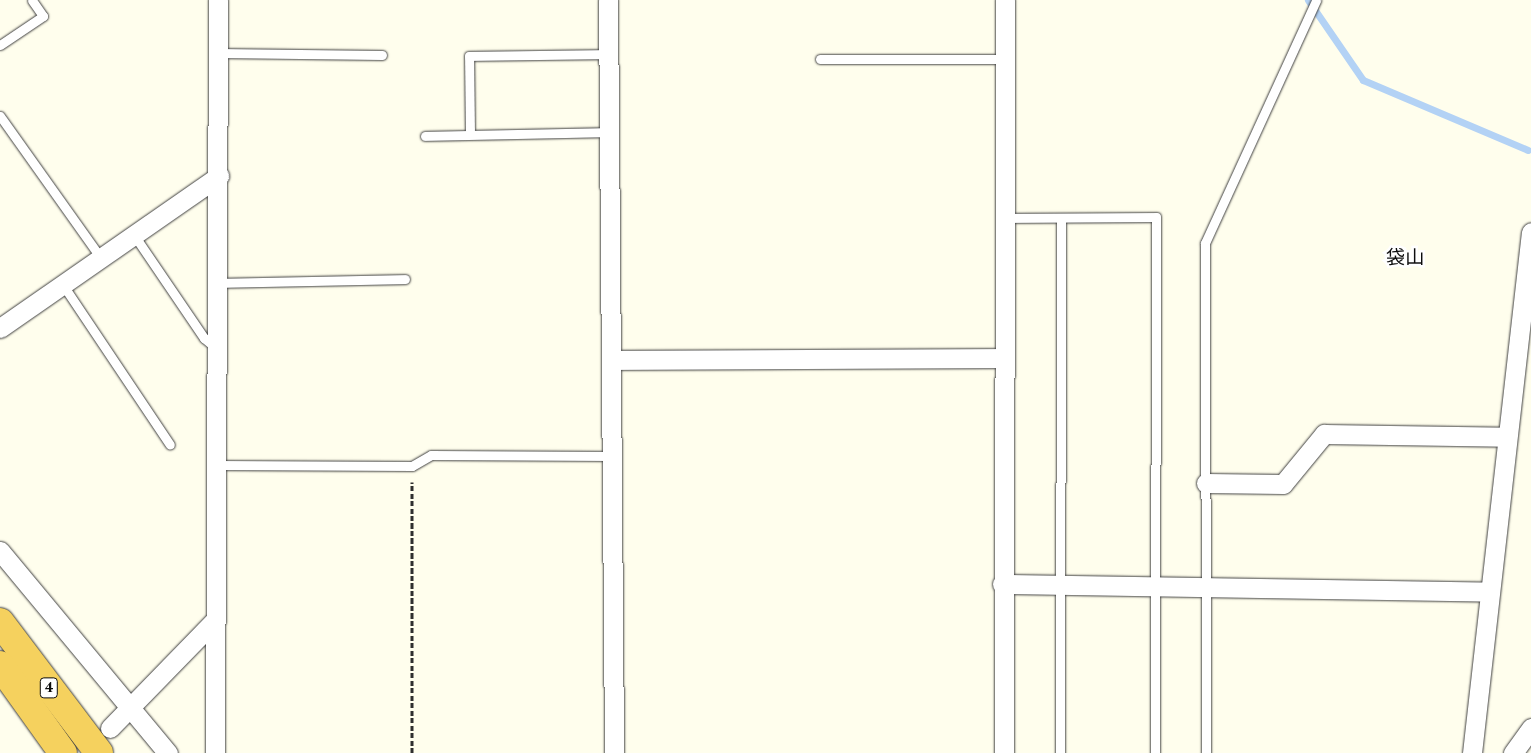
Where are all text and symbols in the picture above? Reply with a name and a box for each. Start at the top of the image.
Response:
district label: 袋山 [1386,248,1424,270]
road number: 4 [39,676,59,700]

